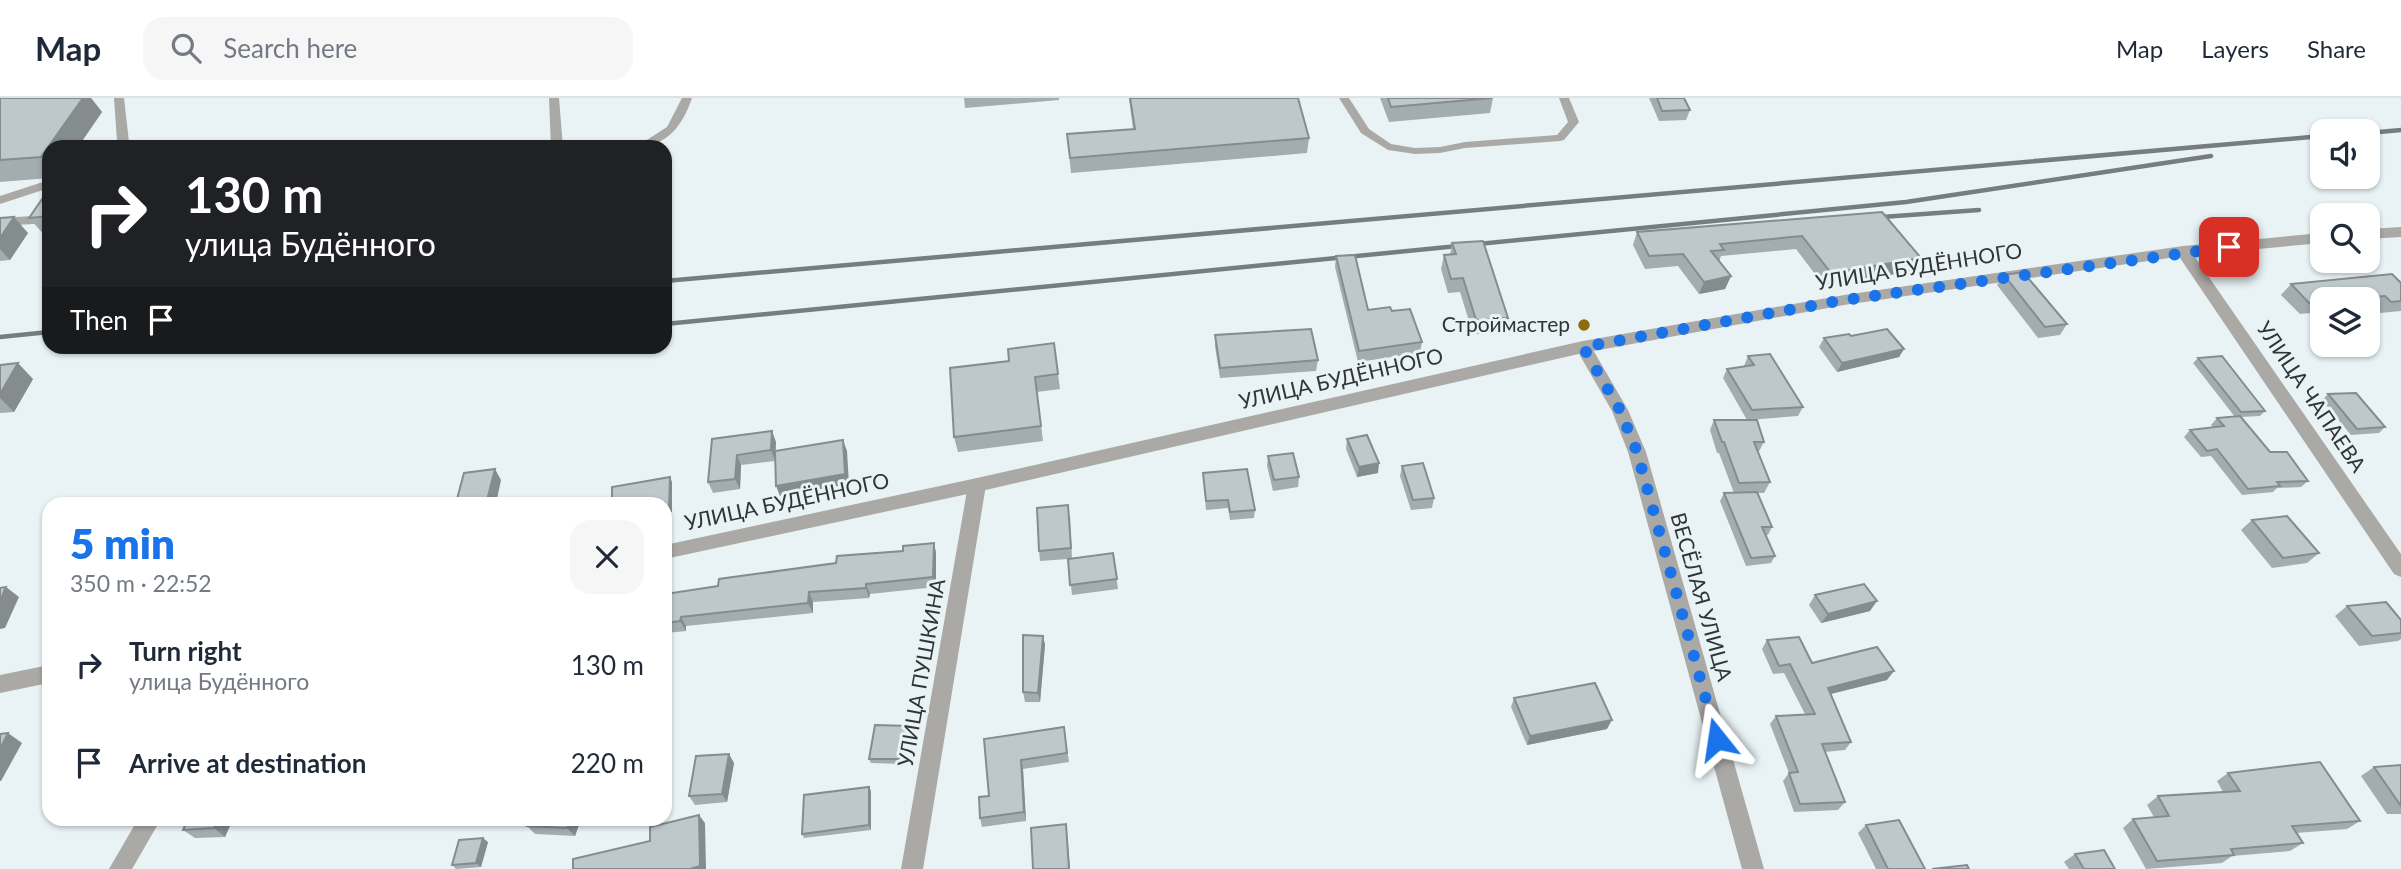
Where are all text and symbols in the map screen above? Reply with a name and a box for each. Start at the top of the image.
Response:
search box [143,17,633,80]
text: Map [35,28,101,68]
icon: search [167,29,205,67]
text: Search here [223,32,357,64]
text: Map [2116,34,2163,63]
text: Layers [2201,34,2269,63]
text: Share [2307,34,2366,63]
map controls [2310,119,2380,357]
button: sound [2310,119,2380,189]
text: 130 m [185,165,323,223]
icon: right [70,168,161,259]
button: search [2310,203,2380,273]
pin [2199,217,2259,277]
text: улица Будённого [185,224,436,263]
icon: arrive [2210,228,2248,266]
street label: УЛИЦА БУДЁННОГО [1814,237,2024,294]
button: layers [2310,287,2380,357]
icon: arrive [142,301,180,339]
text: Then [70,304,128,336]
place label: Строймастер [1442,311,1570,336]
street label: УЛИЦА ЧАПАЕВА [2253,316,2372,477]
marker: Строймастер [1576,317,1592,333]
street label: УЛИЦА БУДЁННОГО [1236,342,1445,413]
street label: УЛИЦА БУДЁННОГО [682,467,891,534]
street label: ВЕСЁЛАЯ УЛИЦА [1666,509,1739,684]
text: 5 min [70,518,175,568]
button: close [570,520,644,594]
text: 350 m · 22:52 [70,569,212,597]
street label: УЛИЦА ПУШКИНА [892,576,950,769]
text: Turn right [129,635,242,667]
icon: right [70,646,108,684]
text: 130 m [571,649,644,681]
text: улица Будённого [129,667,309,695]
position arrow [1680,702,1754,776]
icon: arrive [70,744,108,782]
text: Arrive at destination [129,747,366,779]
text: 220 m [571,747,644,779]

